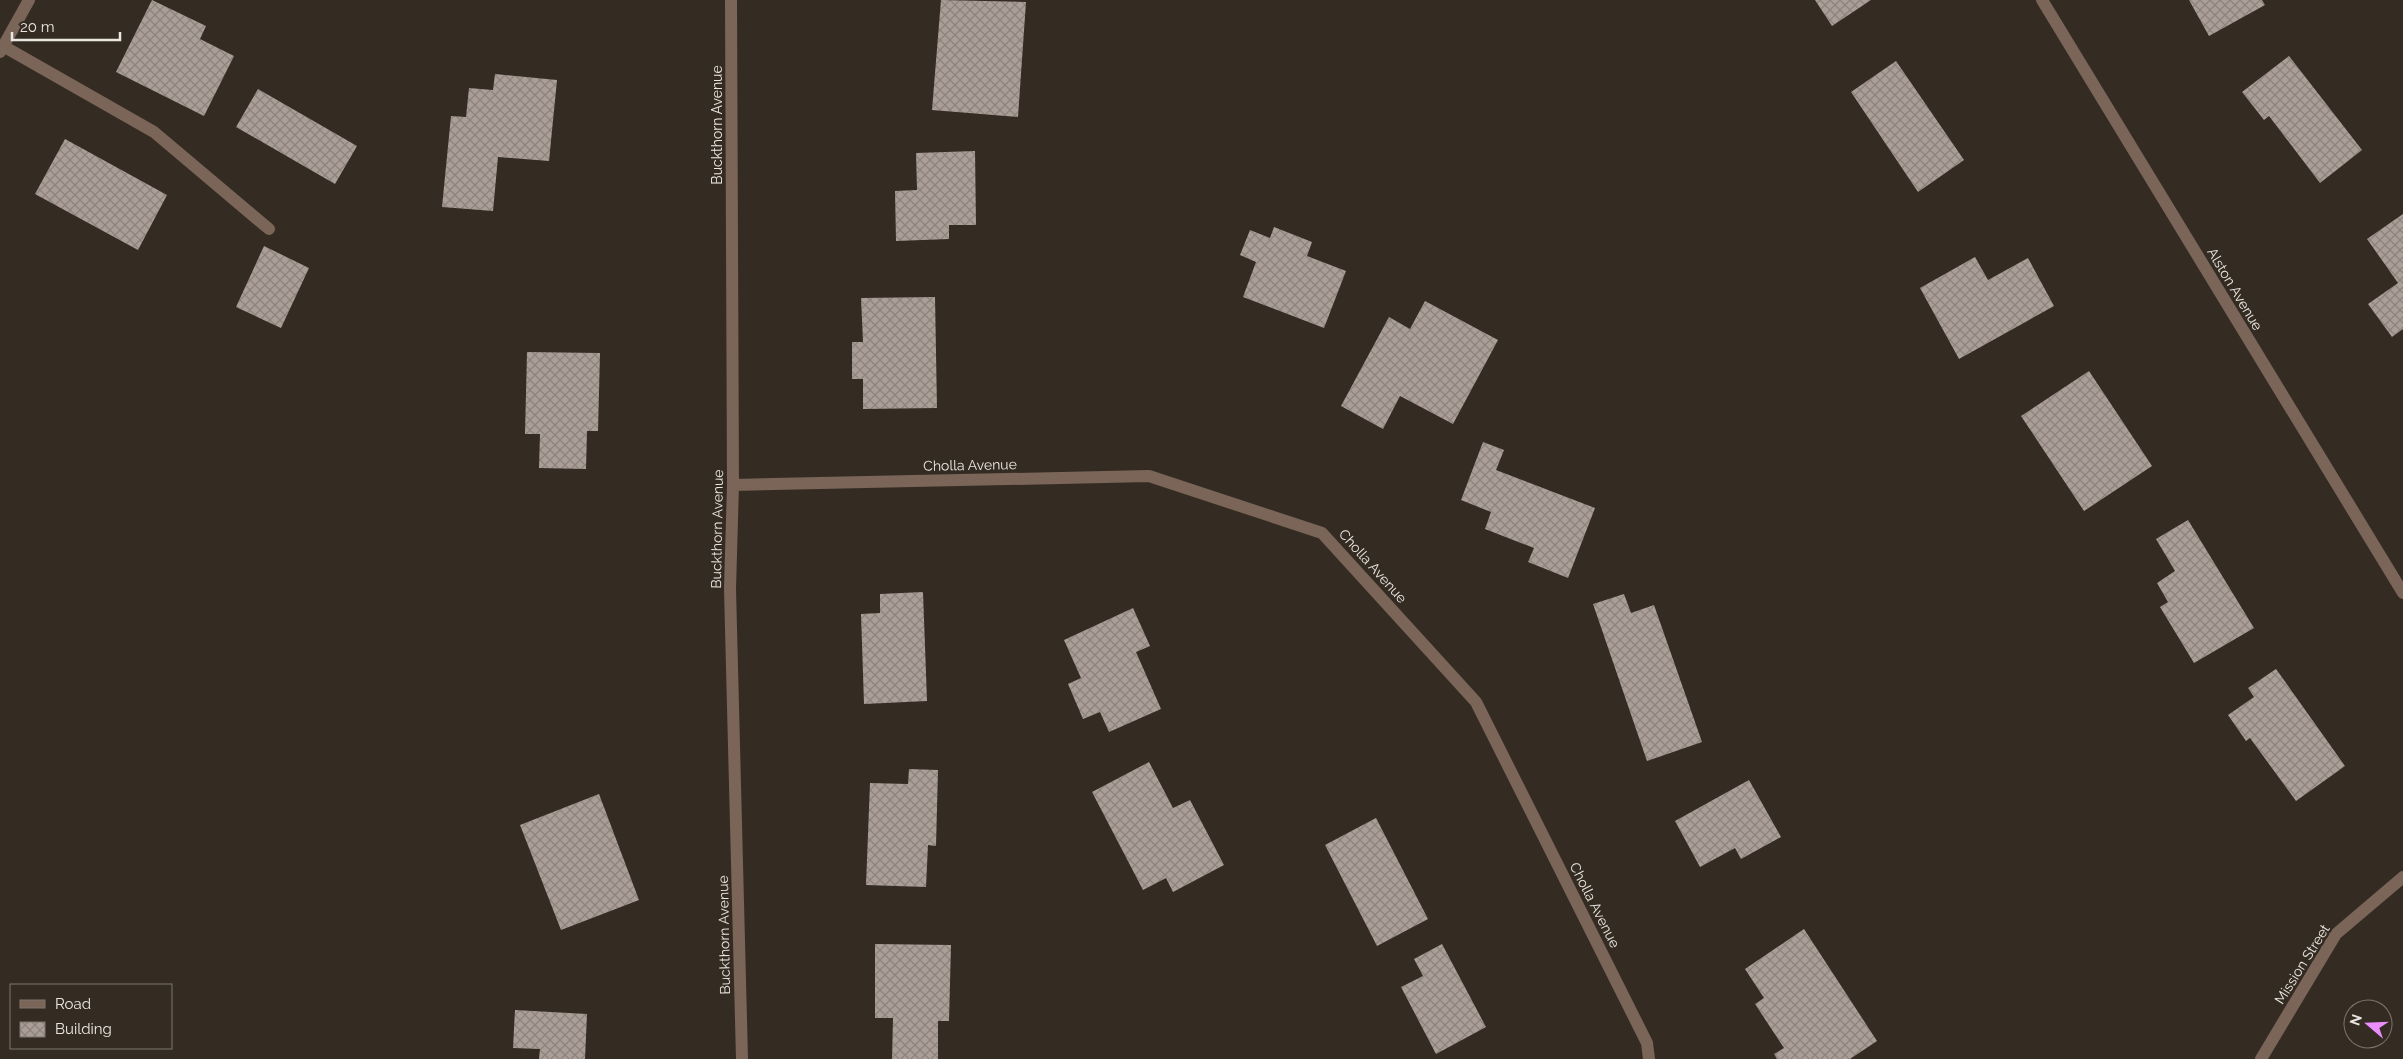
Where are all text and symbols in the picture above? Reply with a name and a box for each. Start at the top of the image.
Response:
scale bar [12,10,120,42]
text: 20 m [20,18,55,36]
street label: Buckthorn Avenue [709,65,725,185]
street label: Alston Avenue [2204,245,2266,333]
street label: Cholla Avenue [923,456,1017,474]
street label: Buckthorn Avenue [708,469,726,589]
street label: Cholla Avenue [1336,526,1410,606]
street label: Cholla Avenue [1567,860,1623,950]
street label: Buckthorn Avenue [715,875,733,995]
street label: Mission Street [2271,921,2333,1007]
legend [10,984,172,1049]
text: Road [55,995,91,1013]
north arrow [2343,999,2393,1049]
text: N [2346,1012,2365,1027]
text: Building [55,1020,112,1038]

